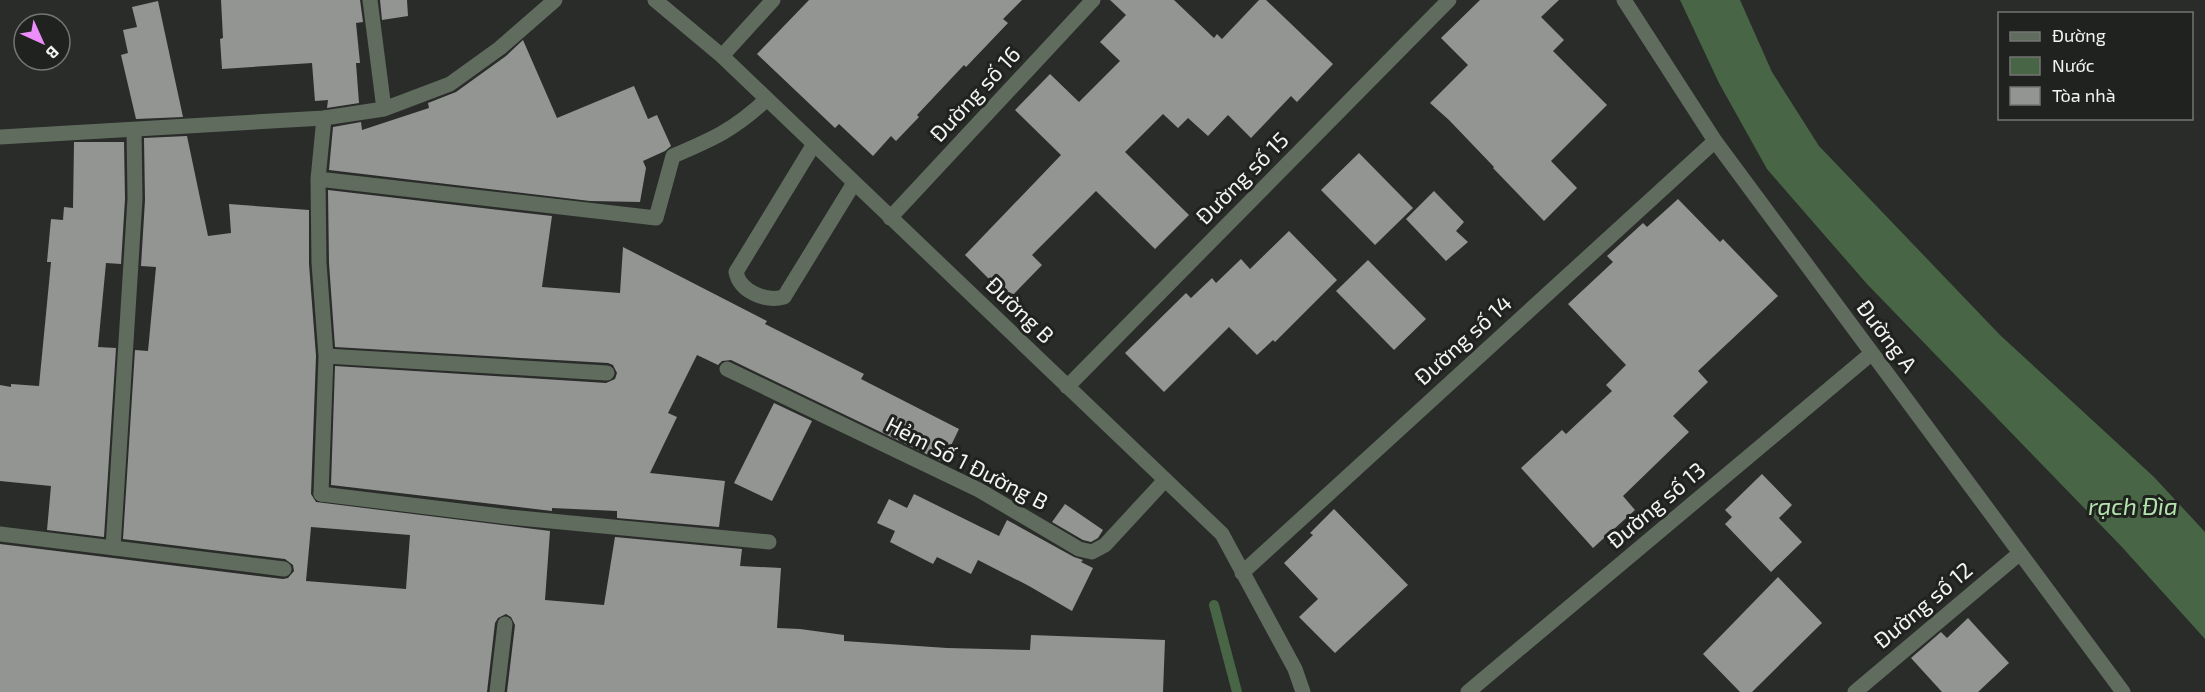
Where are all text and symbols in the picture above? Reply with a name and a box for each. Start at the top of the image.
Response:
north arrow [12,12,72,72]
legend [1998,12,2193,120]
text: Đường [2052,24,2106,46]
street label: Đường số 16 [924,40,1025,146]
text: B [43,43,63,63]
text: Nước [2052,54,2095,76]
text: Tòa nhà [2052,84,2116,106]
street label: Đường số 15 [1190,126,1293,229]
street label: Đường B [981,271,1060,348]
street label: Đường số 14 [1409,289,1516,390]
street label: Đường A [1852,294,1924,377]
street label: Hẻm Số 1 Đường B [882,410,1053,514]
street label: Đường số 13 [1601,456,1710,553]
water label: rạch Đìa [2088,491,2178,520]
street label: Đường số 12 [1868,556,1977,653]

